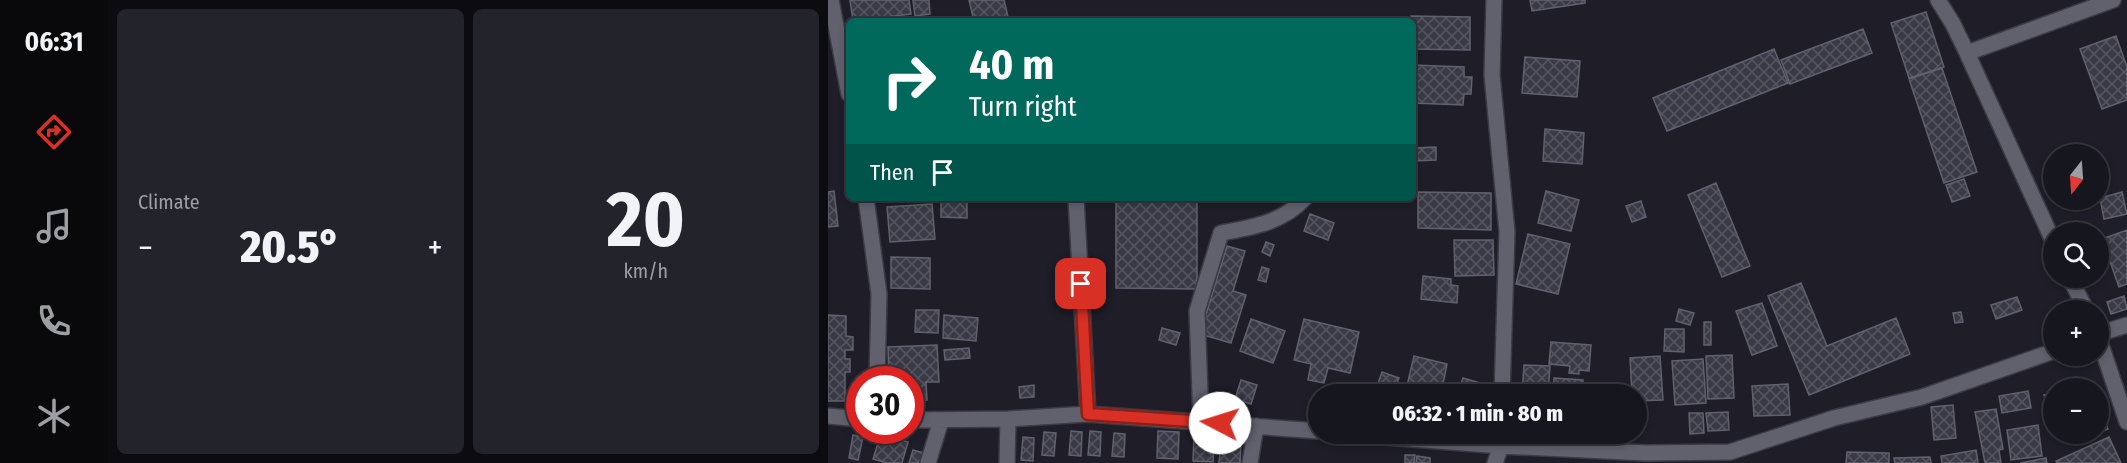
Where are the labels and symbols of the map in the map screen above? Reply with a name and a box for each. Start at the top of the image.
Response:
north arrow [2043,144,2109,210]
pin [1055,258,1106,309]
speed limit sign: 30 [846,366,924,444]
position arrow [1188,391,1252,455]

